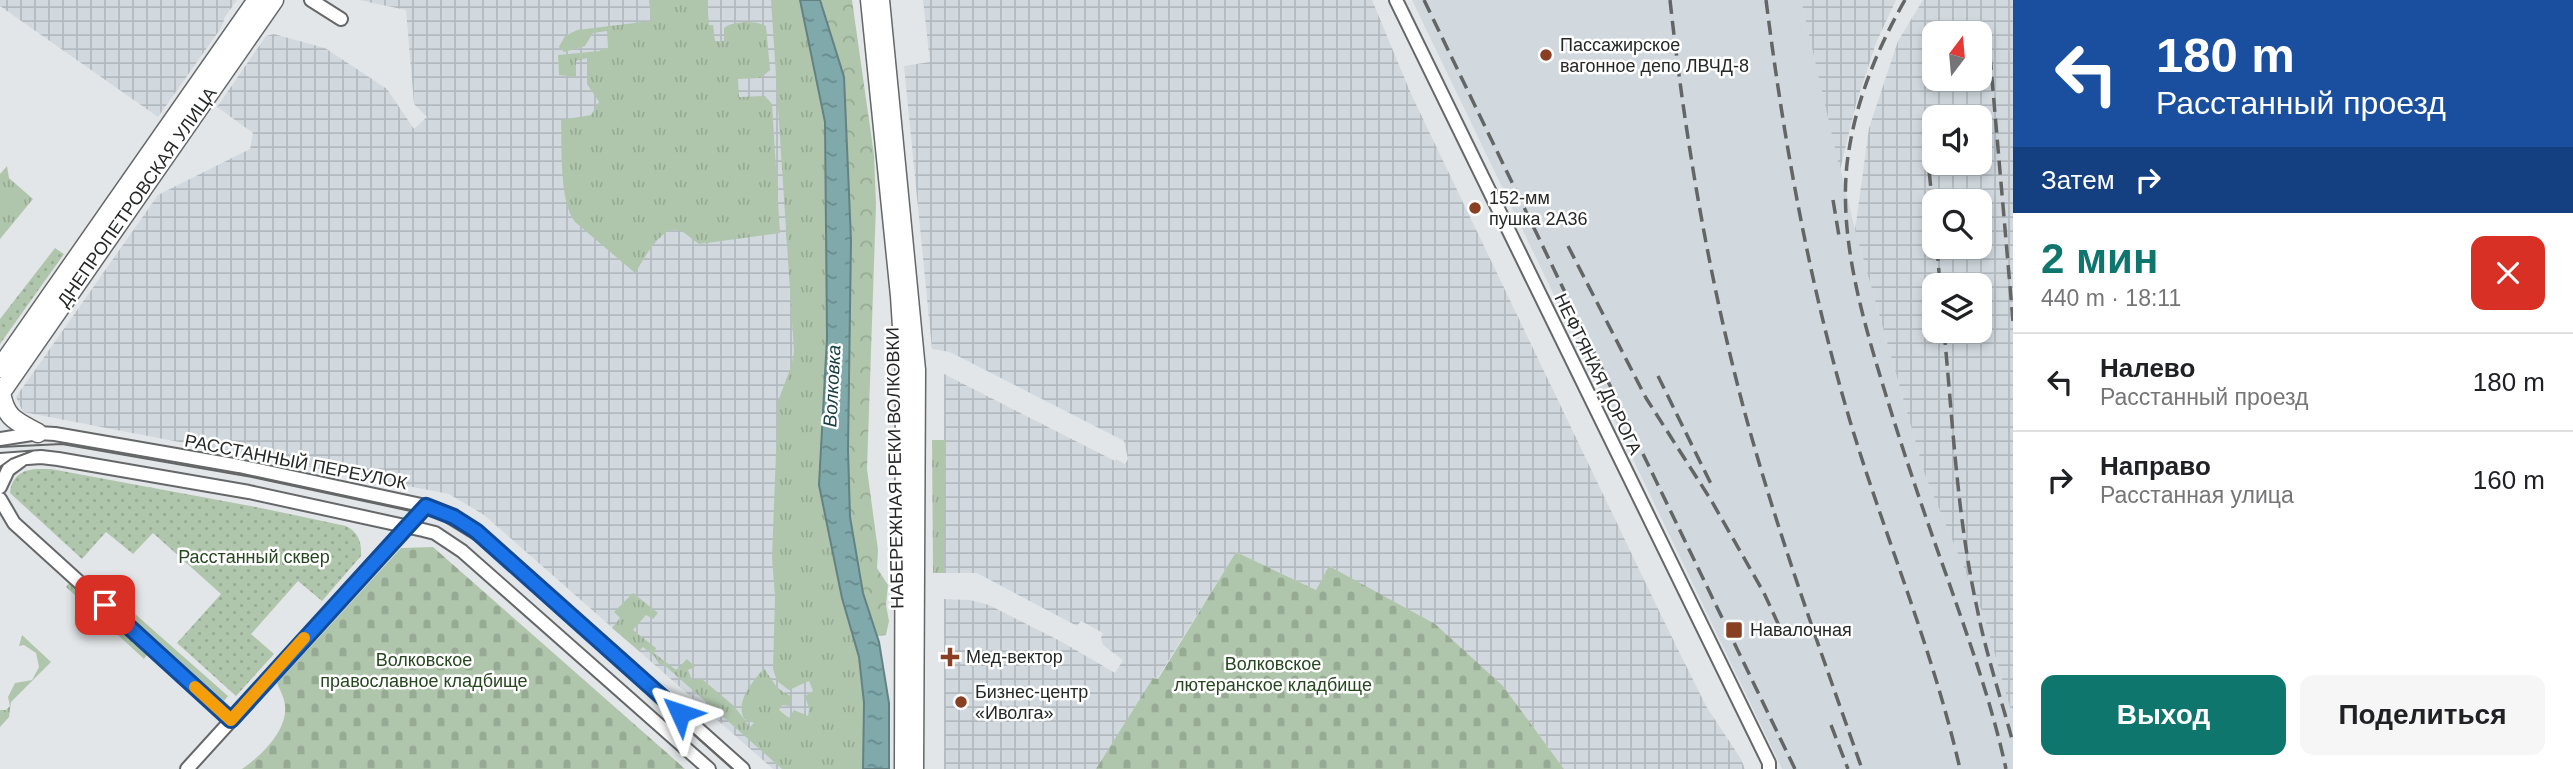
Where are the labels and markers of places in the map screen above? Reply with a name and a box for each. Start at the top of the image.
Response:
place label: Пассажирское вагонное депо ЛВЧД-8 [1560,35,1749,76]
marker: Пассажирское вагонное депо ЛВЧД-8 [1538,47,1554,63]
place label: 152-мм пушка 2А36 [1489,188,1588,229]
marker: 152-мм пушка 2А36 [1467,200,1483,216]
pin [75,575,135,635]
marker: Навалочная [1724,620,1744,640]
place label: Навалочная [1750,620,1852,640]
marker: Мед-вектор [940,647,960,667]
place label: Мед-вектор [966,647,1063,667]
place label: Бизнес-центр «Иволга» [975,682,1088,723]
marker: Бизнес-центр «Иволга» [953,694,969,710]

